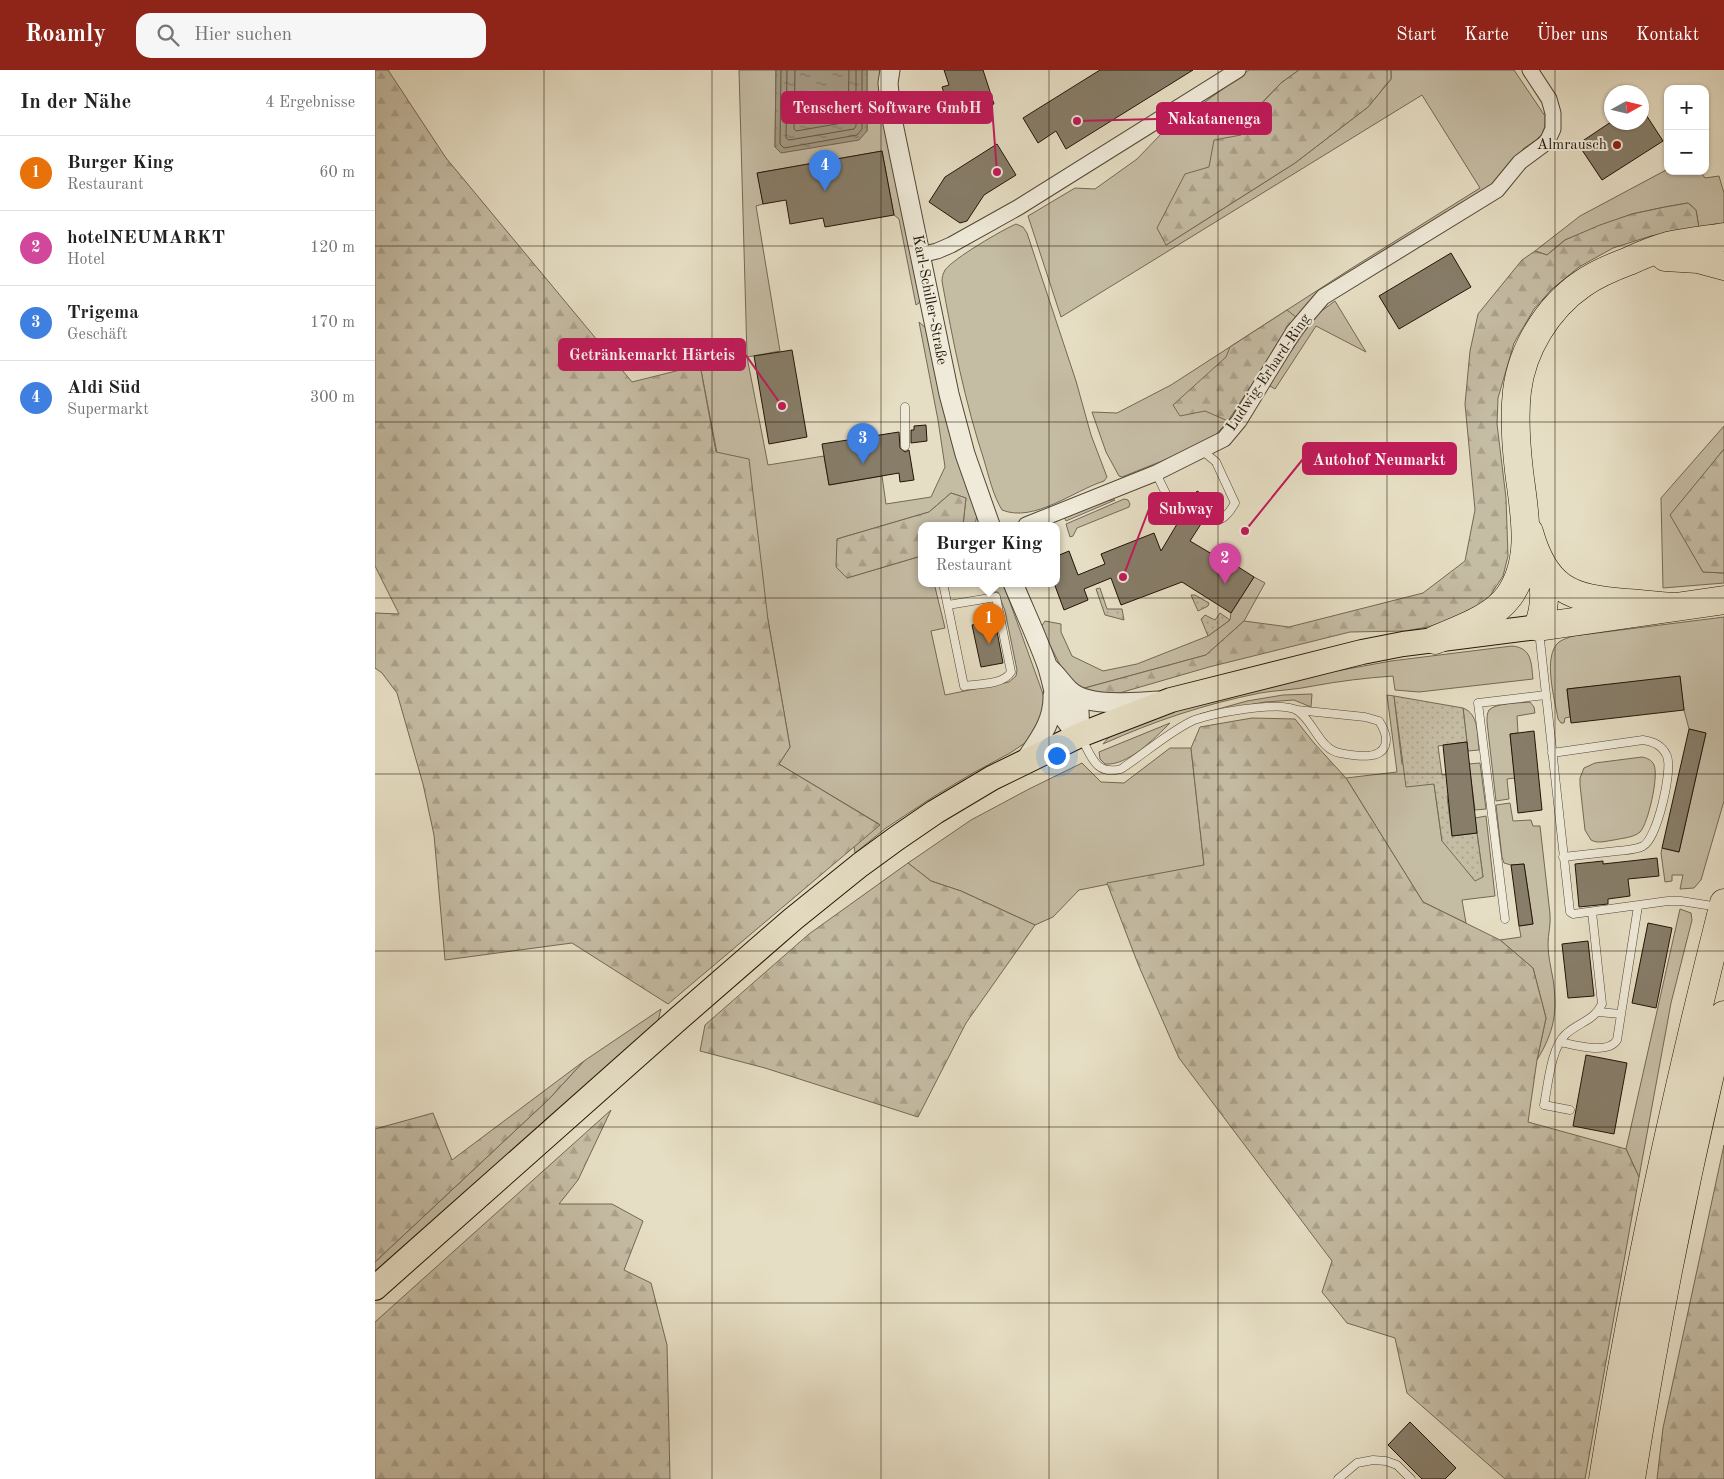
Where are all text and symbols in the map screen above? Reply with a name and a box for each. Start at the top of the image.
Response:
search box [136,13,486,58]
icon: search [154,21,182,49]
text: Roamly [25,23,106,47]
text: Hier suchen [194,26,292,45]
text: Start [1396,26,1436,44]
text: Karte [1464,26,1509,44]
text: Über uns [1537,26,1608,44]
text: Kontakt [1636,26,1699,44]
north arrow [1604,85,1649,130]
map controls [1664,85,1709,175]
button: + [1664,85,1709,130]
text: In der Nähe [20,92,131,113]
callout: Tenschert Software GmbH [782,92,992,123]
text: 4 Ergebnisse [265,95,355,111]
text: Tenschert Software GmbH [792,101,982,117]
callout: Nakatanenga [1157,103,1271,134]
text: Nakatanenga [1167,112,1261,128]
button: − [1664,130,1709,175]
place label: Almrausch [1537,138,1607,153]
marker: Almrausch [1611,139,1623,151]
pin: 4 [809,150,841,191]
text: Burger King [67,154,174,173]
text: 1 [31,165,41,181]
text: 60 m [319,165,355,181]
text: Restaurant [67,177,144,193]
text: hotelNEUMARKT [67,229,225,248]
street label: Karl-Schiller-Straße [909,234,949,366]
text: 2 [31,240,41,256]
text: 120 m [310,240,355,256]
text: Hotel [67,252,105,268]
text: Trigema [67,304,139,323]
street label: Ludwig-Erhard-Ring [1224,312,1314,434]
text: 3 [31,315,41,331]
text: 170 m [310,315,355,331]
text: Geschäft [67,327,127,343]
callout: Getränkemarkt Härteis [559,339,745,370]
text: Getränkemarkt Härteis [569,348,735,364]
text: Aldi Süd [67,379,141,398]
text: 4 [31,390,41,406]
text: 300 m [310,390,355,406]
text: Supermarkt [67,402,149,418]
pin: 3 [847,423,879,464]
callout: Autohof Neumarkt [1303,443,1456,474]
text: Autohof Neumarkt [1312,453,1446,469]
callout: Subway [1149,493,1223,524]
text: Subway [1159,502,1213,518]
popup [918,522,1060,587]
text: Burger King [936,535,1042,554]
pin: 2 [1209,543,1241,584]
text: Restaurant [936,558,1012,574]
pin: 1 [973,603,1005,644]
your location [1044,743,1070,769]

